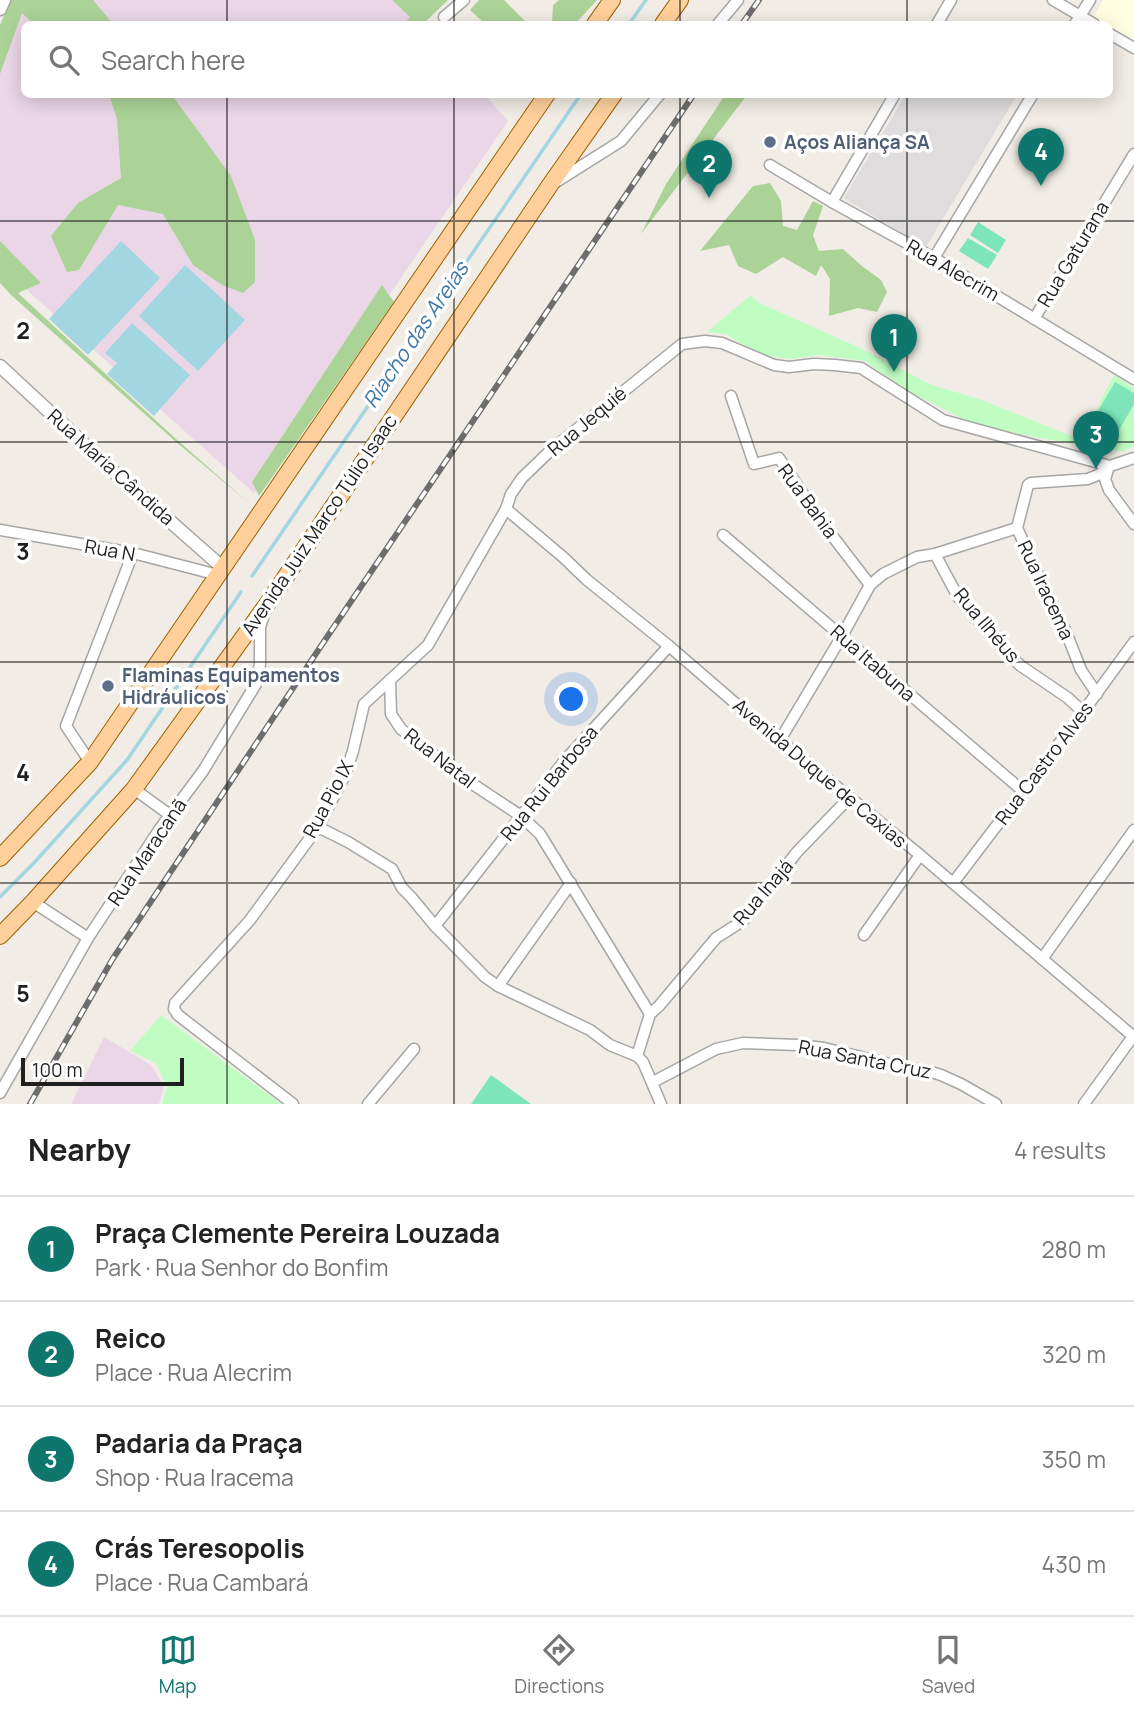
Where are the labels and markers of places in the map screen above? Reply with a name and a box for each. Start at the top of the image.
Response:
pin: 4 [1018,128,1064,186]
place label: Aços Aliança SA [784,129,930,155]
marker: Aços Aliança SA [762,134,778,150]
pin: 2 [686,140,732,198]
pin: 1 [871,314,917,372]
pin: 3 [1073,411,1119,469]
place label: Flaminas Equipamentos Hidráulicos [122,662,340,710]
marker: Flaminas Equipamentos Hidráulicos [100,678,116,694]

